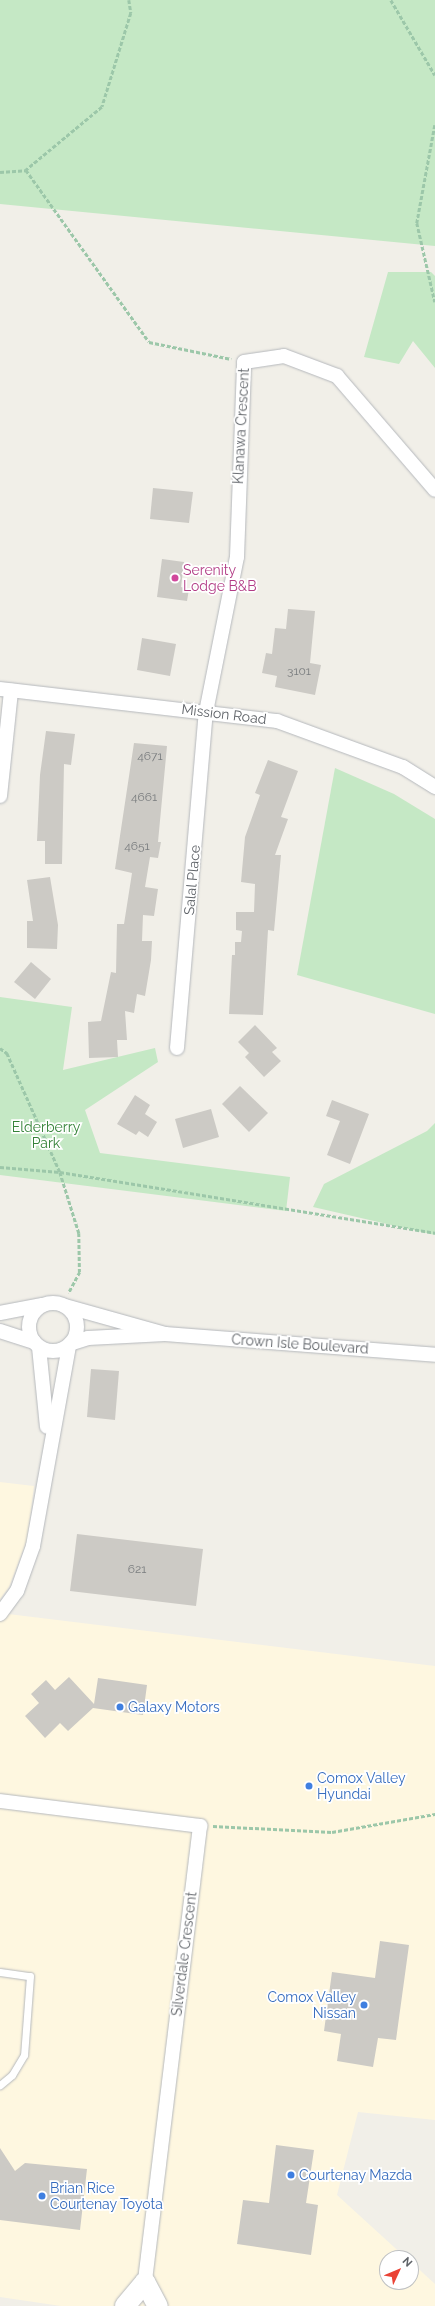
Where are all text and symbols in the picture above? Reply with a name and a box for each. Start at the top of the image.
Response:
street label: Klanawa Crescent [230,367,252,485]
place label: Serenity Lodge B&B [183,562,256,594]
marker: Serenity Lodge B&B [170,573,180,583]
house number: 3101 [287,665,311,679]
street label: Mission Road [181,700,267,728]
house number: 4671 [137,750,163,764]
house number: 4661 [131,791,157,805]
house number: 4651 [124,840,150,854]
street label: Salal Place [181,844,203,916]
park label: Elderberry Park [12,1119,80,1152]
street label: Crown Isle Boulevard [231,1331,369,1357]
house number: 621 [128,1563,146,1577]
place label: Galaxy Motors [128,1699,220,1715]
marker: Galaxy Motors [115,1702,125,1712]
place label: Comox Valley Hyundai [317,1770,406,1802]
marker: Comox Valley Hyundai [304,1781,314,1791]
street label: Silverdale Crescent [168,1891,200,2017]
place label: Comox Valley Nissan [267,1989,356,2022]
marker: Comox Valley Nissan [359,2000,369,2010]
place label: Courtenay Mazda [299,2167,413,2183]
marker: Courtenay Mazda [286,2170,296,2180]
place label: Brian Rice Courtenay Toyota [50,2180,164,2212]
marker: Brian Rice Courtenay Toyota [37,2191,47,2201]
north arrow [379,2250,419,2290]
text: N [400,2254,415,2270]

